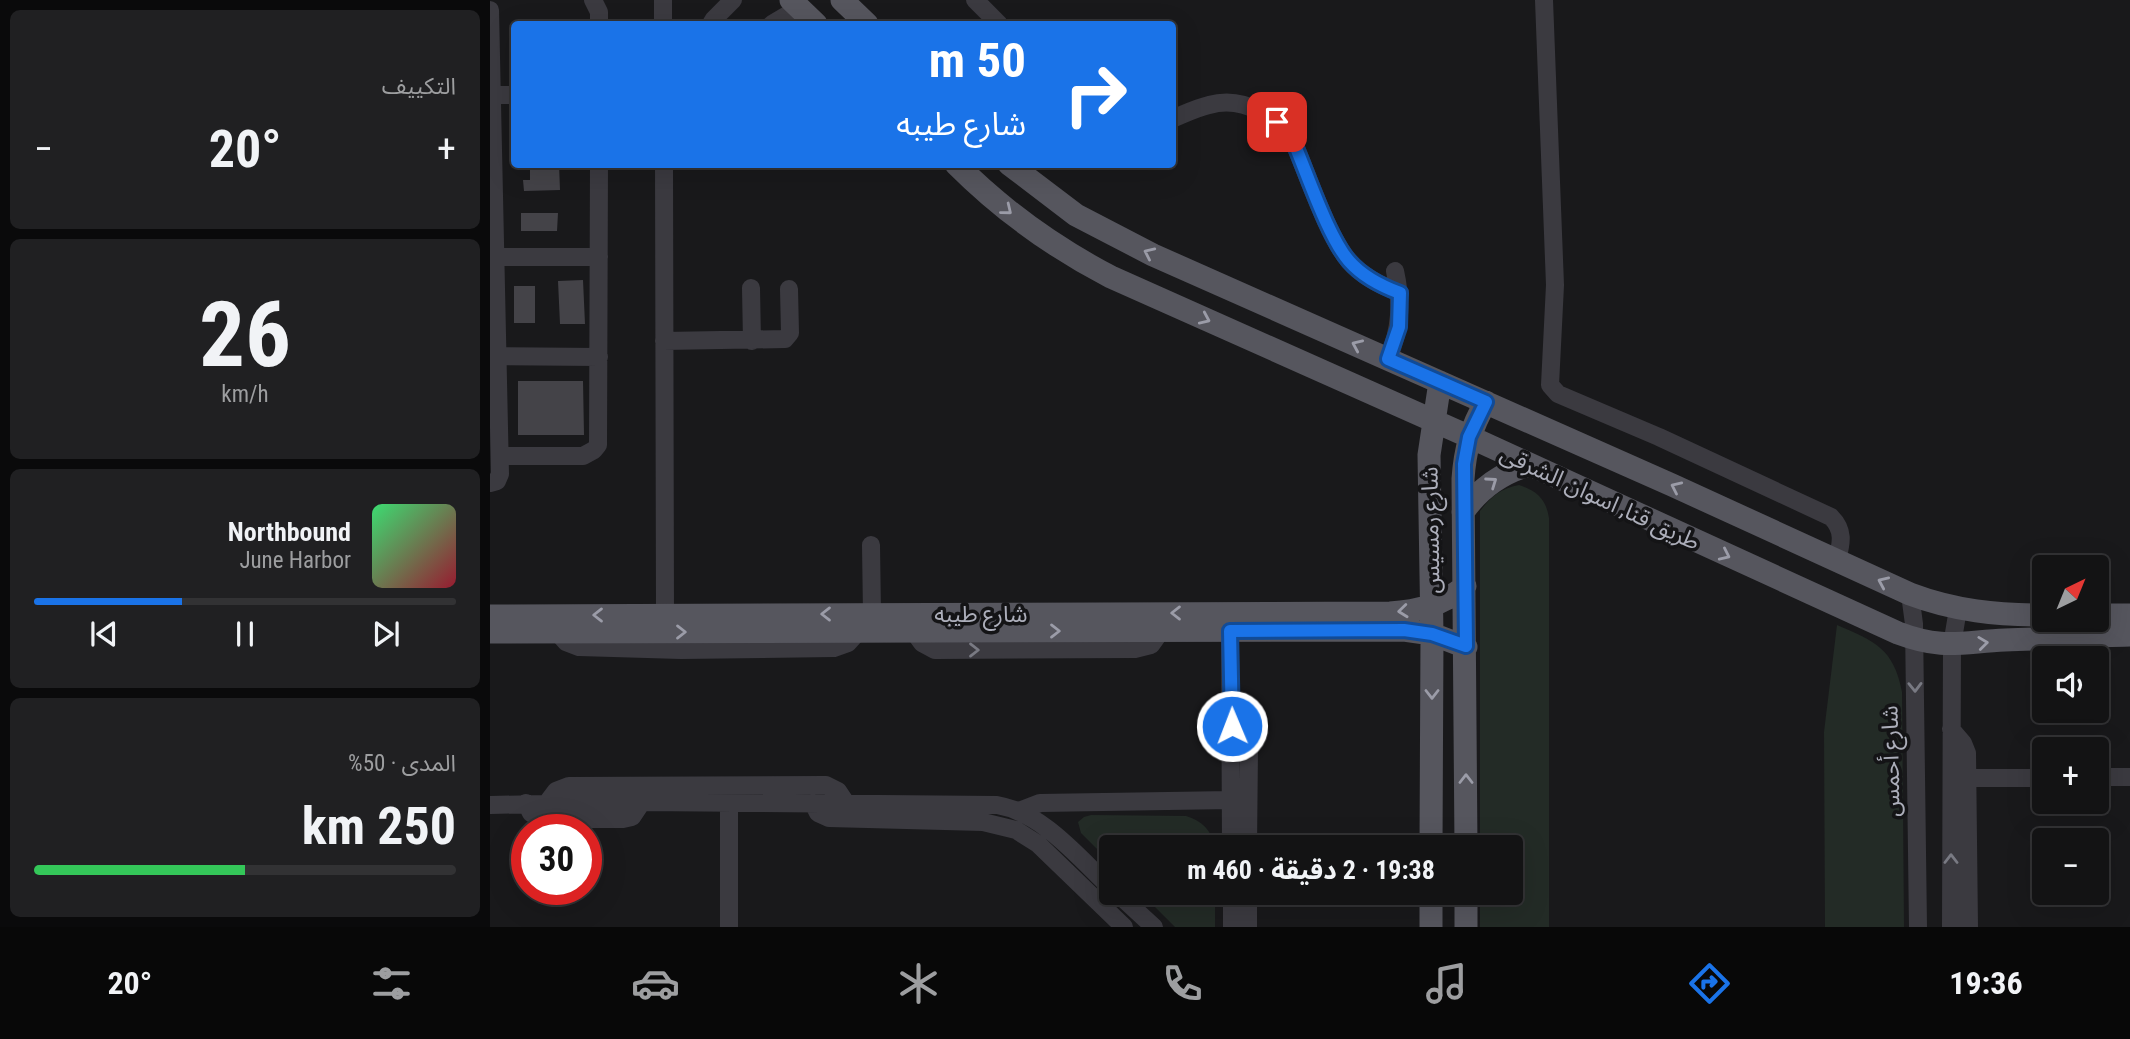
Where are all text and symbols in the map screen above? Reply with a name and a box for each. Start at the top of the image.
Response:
text: 50 m [929,32,1026,89]
icon: right [1050,49,1141,140]
text: التكييف [382,73,456,100]
pin [1247,92,1307,152]
icon: arrive [1258,103,1296,141]
text: شارع طيبه [896,105,1026,143]
text: 20° [209,119,281,180]
text: − [34,127,53,171]
text: + [437,127,456,171]
one-way arrow [999,202,1011,215]
one-way arrow [1143,247,1156,261]
text: 26 [199,282,291,388]
one-way arrow [1198,311,1210,325]
one-way arrow [1351,339,1364,353]
text: km/h [221,381,269,408]
street label: طريق قنا, اسوان الشرقى [1496,440,1704,556]
street label: شارع رمسيس [1416,466,1449,594]
one-way arrow [1484,478,1497,490]
one-way arrow [1671,481,1684,495]
text: Northbound [228,517,351,547]
text: June Harbor [239,547,351,574]
one-way arrow [1718,547,1730,561]
north arrow [2032,555,2109,632]
map controls [2032,555,2109,905]
one-way arrow [1878,576,1890,590]
street label: شارع طيبه [934,601,1028,631]
one-way arrow [1397,604,1409,619]
one-way arrow [1170,605,1180,621]
one-way arrow [820,606,830,622]
one-way arrow [592,607,603,623]
icon: previous [85,615,123,653]
icon: pause [226,615,264,653]
icon: next [367,615,405,653]
one-way arrow [1050,623,1061,639]
one-way arrow [676,624,686,640]
one-way arrow [1977,635,1989,650]
one-way arrow [969,642,980,658]
button: sound [2032,646,2109,723]
one-way arrow [1907,682,1923,693]
position arrow [1195,689,1269,763]
one-way arrow [1424,690,1440,700]
street label: شارع أحمس [1876,705,1908,817]
button: + [2032,737,2109,814]
text: المدى · 50% [348,750,456,777]
one-way arrow [1458,773,1474,784]
text: 250 km [302,796,456,857]
speed limit sign: 30 [511,814,602,905]
button: − [2032,828,2109,905]
one-way arrow [1943,853,1959,864]
text: 19:38 · 2 دقيقة · 460 m [1187,855,1435,885]
icon: filters [367,959,416,1008]
icon: car [631,959,680,1008]
icon: climate [894,959,943,1008]
icon: phone [1158,959,1207,1008]
icon: music [1422,959,1471,1008]
icon: directions [1685,959,1734,1008]
text: 20° [107,964,152,1002]
text: 19:36 [1949,964,2023,1002]

